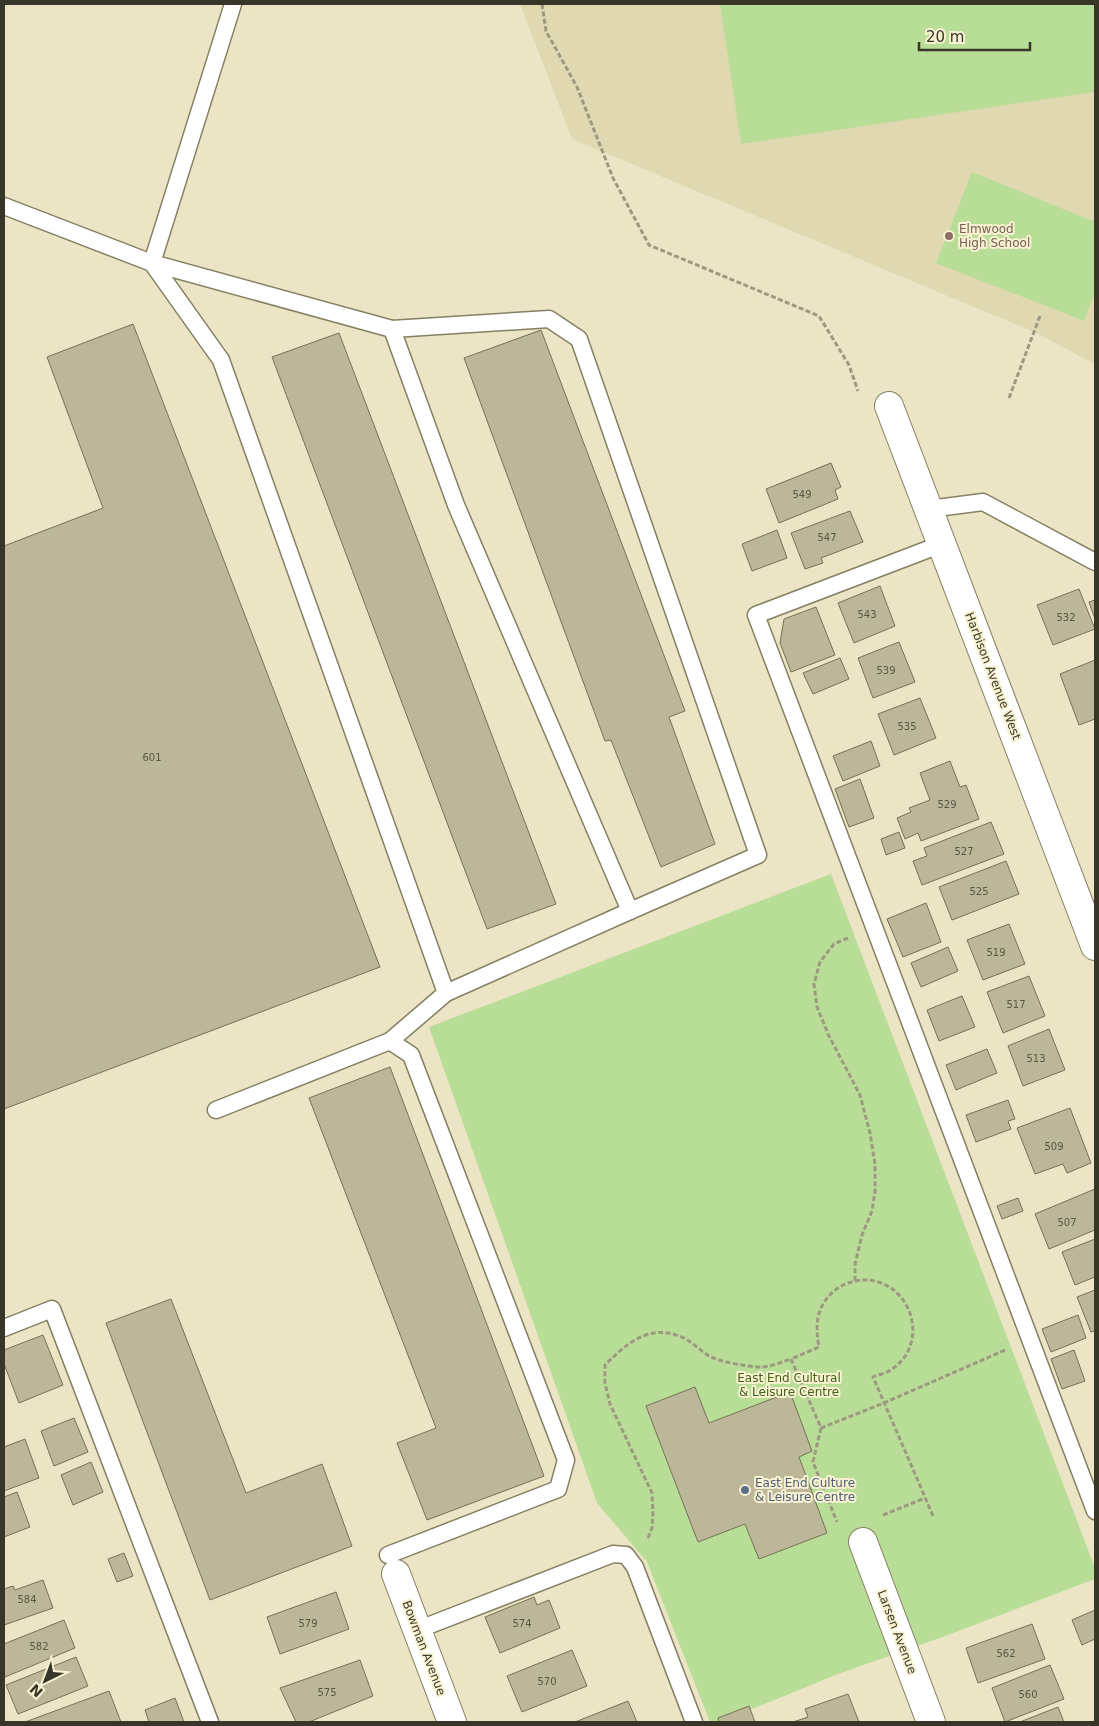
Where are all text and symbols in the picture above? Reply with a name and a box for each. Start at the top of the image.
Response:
scale bar [919,20,1030,52]
text: 20 m [926,28,964,46]
place label: Elmwood High School [959,222,1030,250]
marker: Elmwood High School [943,230,955,242]
house number: 549 [792,489,812,500]
house number: 547 [817,532,837,543]
house number: 543 [857,609,877,620]
street label: Harbison Avenue West [962,610,1024,742]
house number: 532 [1056,612,1076,623]
house number: 539 [876,665,896,676]
house number: 535 [897,721,917,732]
house number: 601 [142,752,162,763]
house number: 529 [937,799,957,810]
house number: 527 [954,846,974,857]
house number: 525 [969,886,989,897]
house number: 519 [986,947,1006,958]
house number: 517 [1006,999,1026,1010]
house number: 513 [1026,1053,1046,1064]
house number: 509 [1044,1141,1064,1152]
house number: 507 [1057,1217,1077,1228]
park label: East End Cultural & Leisure Centre [737,1371,841,1399]
place label: East End Culture & Leisure Centre [755,1476,855,1504]
marker: East End Culture & Leisure Centre [739,1484,751,1496]
street label: Larsen Avenue [875,1588,919,1676]
house number: 584 [17,1594,37,1605]
street label: Bowman Avenue [399,1599,449,1697]
house number: 579 [298,1618,318,1629]
house number: 574 [512,1618,532,1629]
house number: 582 [29,1641,49,1652]
house number: 562 [996,1648,1016,1659]
north arrow [20,1656,70,1706]
house number: 570 [537,1676,557,1687]
text: N [27,1681,46,1701]
house number: 575 [317,1687,337,1698]
house number: 560 [1018,1689,1038,1700]

